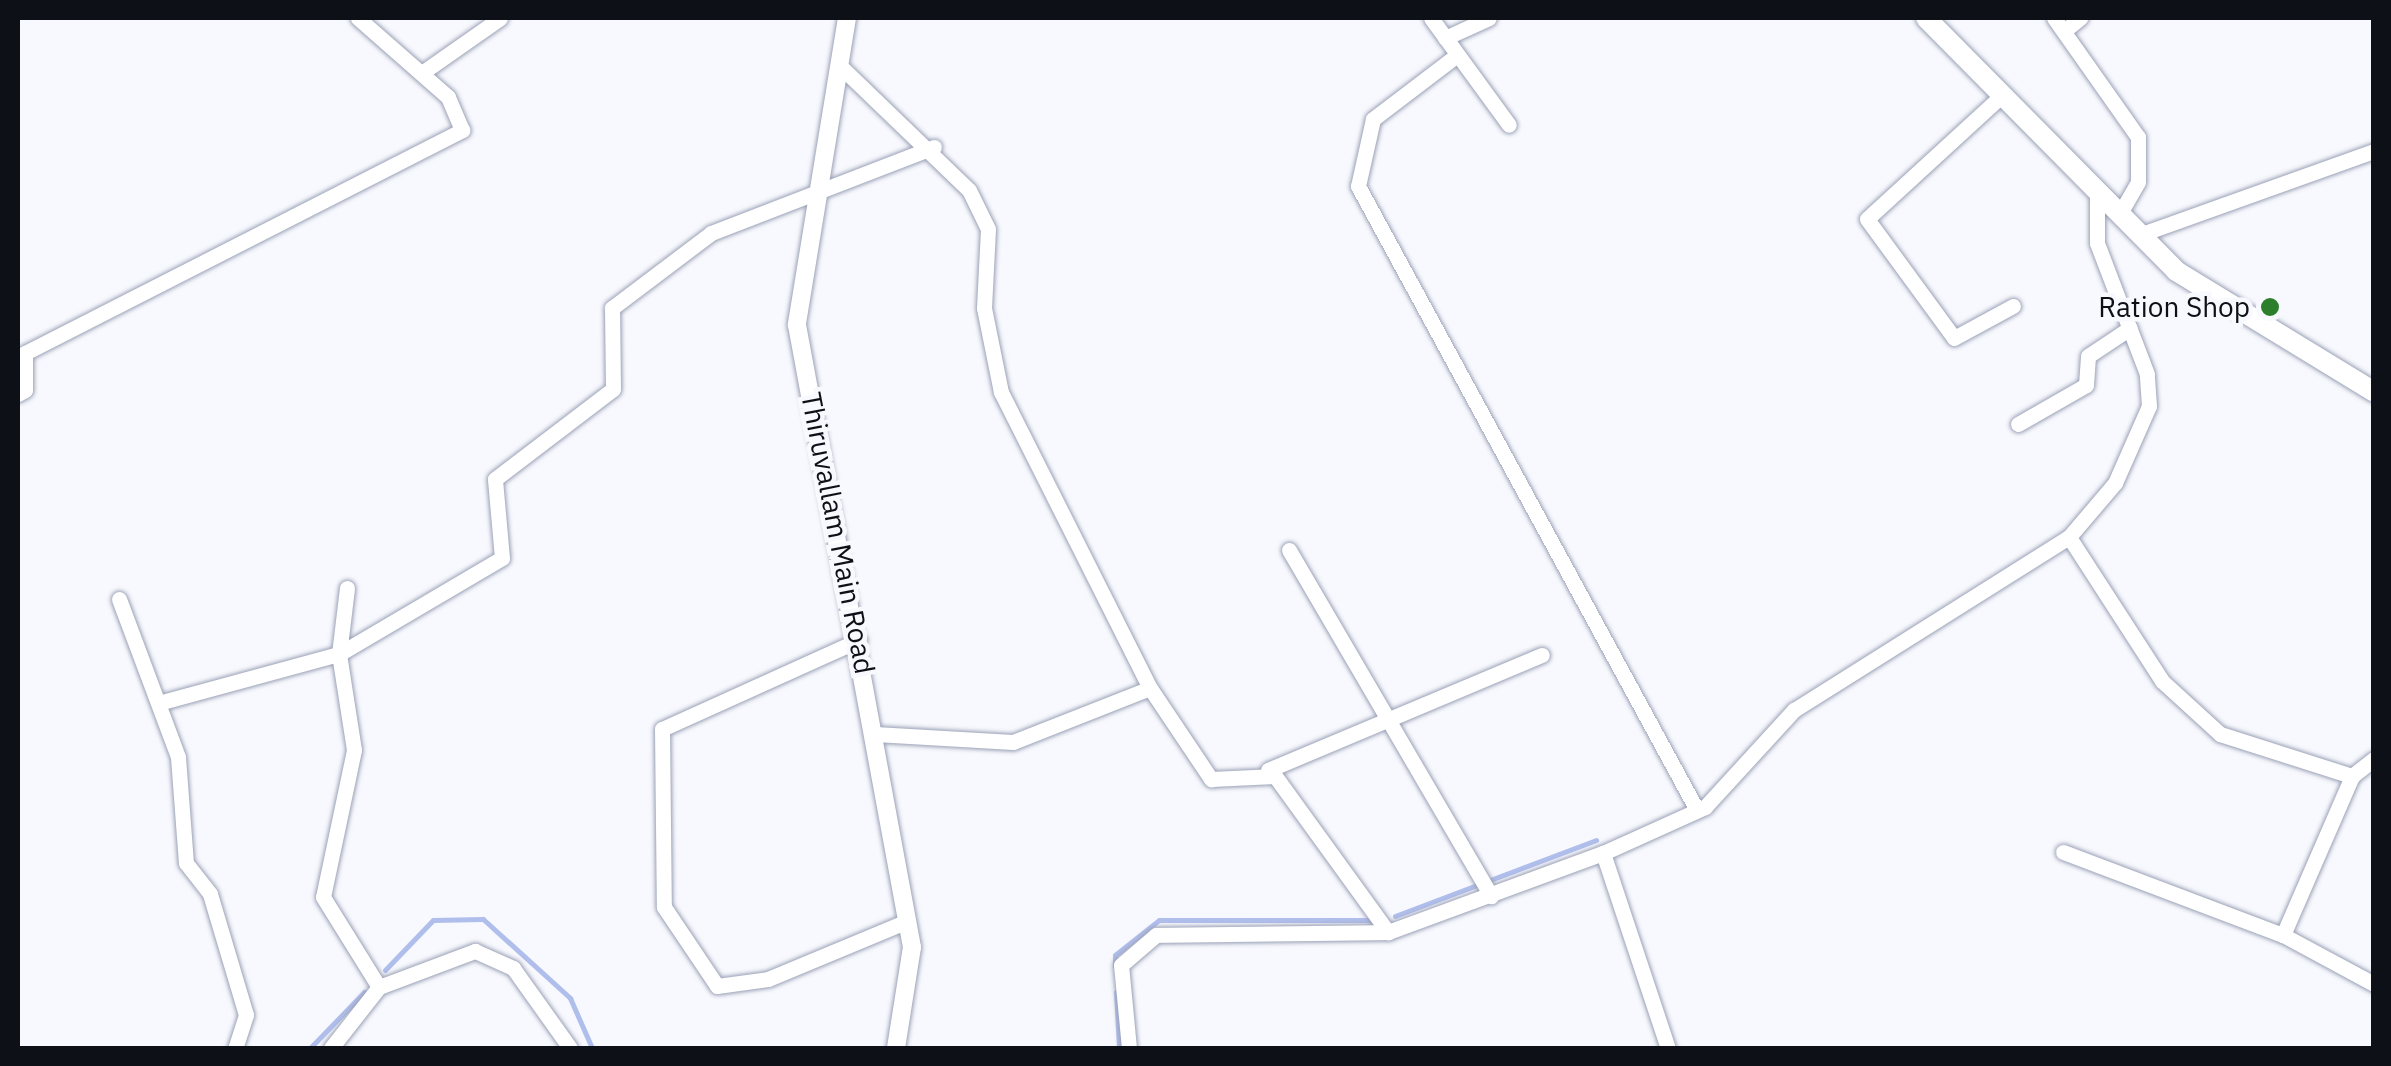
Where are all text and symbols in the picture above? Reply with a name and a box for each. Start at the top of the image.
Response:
place label: Ration Shop [2098,290,2250,324]
marker: Ration Shop [2259,296,2281,318]
street label: Thiruvallam Main Road [794,389,882,677]

